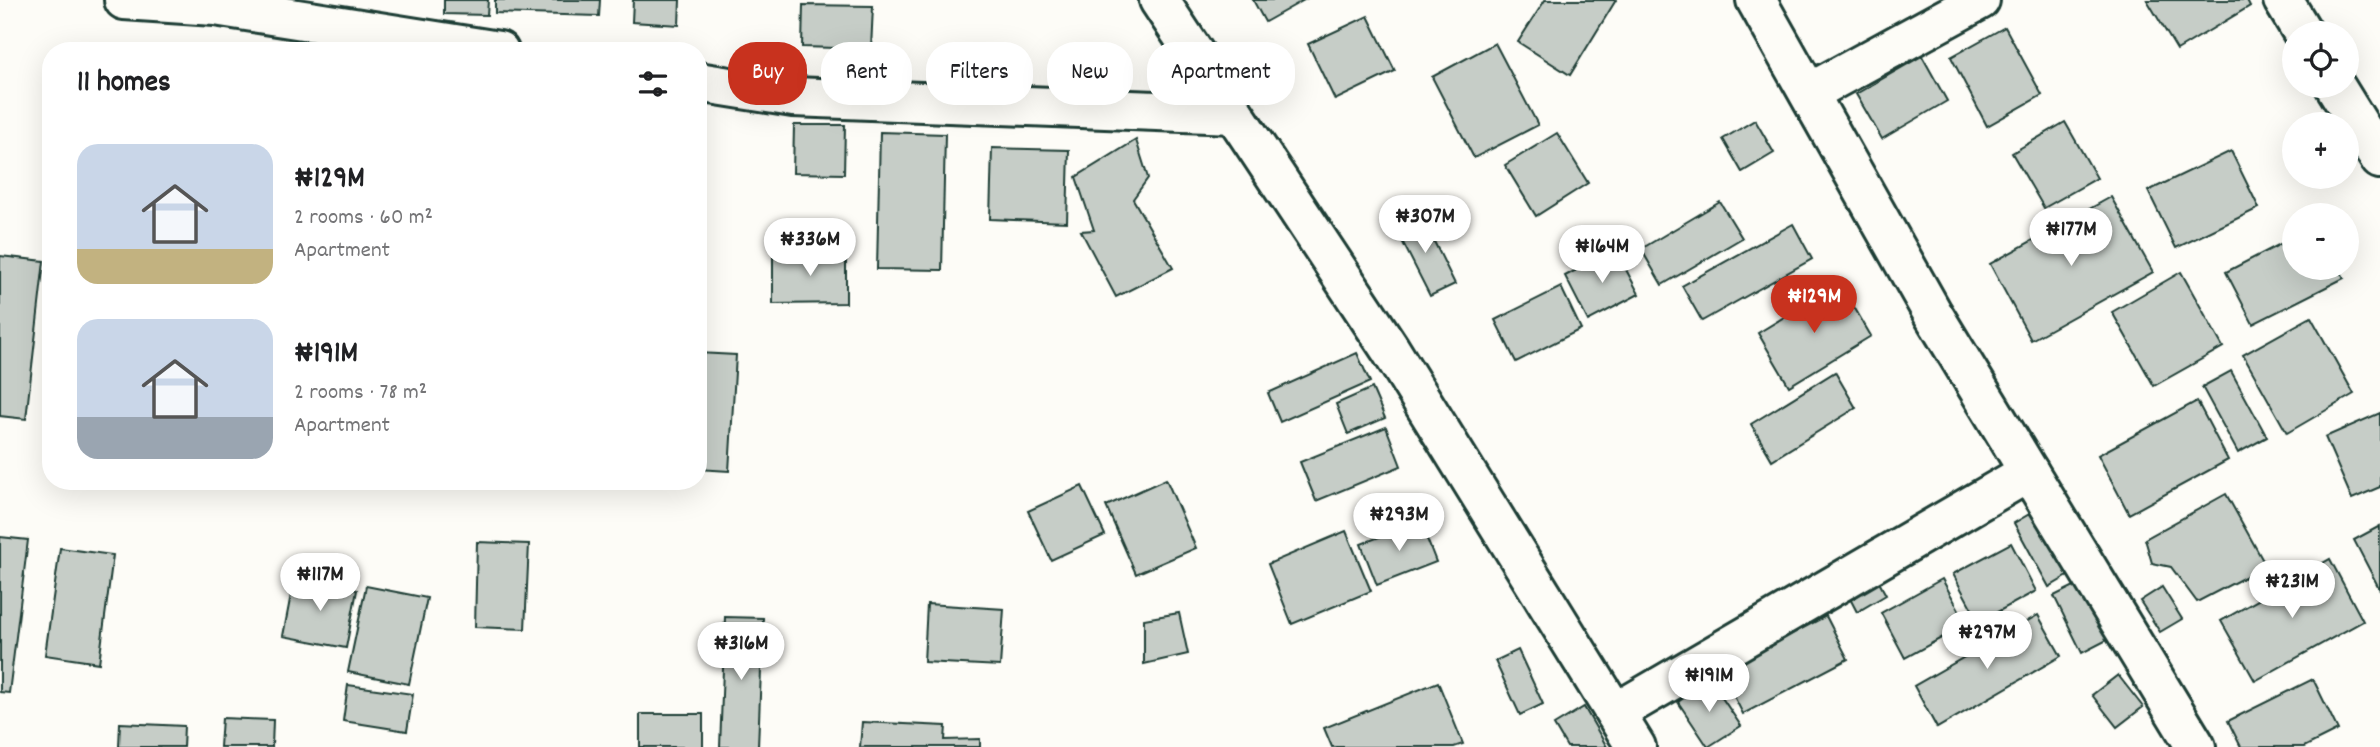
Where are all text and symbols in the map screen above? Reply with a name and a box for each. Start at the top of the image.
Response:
map controls [2282,21,2359,280]
button: locate [2282,21,2359,98]
chip: Buy [728,42,807,105]
chip: Rent [821,42,912,105]
chip: Filters [926,42,1033,105]
chip: New [1047,42,1133,105]
chip: Apartment [1147,42,1295,105]
text: 11 homes [77,63,171,106]
icon: filters [634,65,672,103]
button: + [2282,112,2359,189]
text: ₦129M [294,159,365,202]
icon: home [133,172,217,256]
pin: ₦307M [1376,196,1474,255]
text: ₦307M [1395,201,1455,234]
text: 2 rooms · 60 m² [294,202,433,235]
button: − [2282,203,2359,280]
pin: ₦177M [2022,208,2120,268]
text: ₦177M [2045,214,2097,247]
pin: ₦336M [761,218,859,278]
text: ₦336M [780,224,840,257]
pin: ₦164M [1553,226,1651,285]
text: ₦164M [1575,231,1629,264]
text: Apartment [294,235,390,268]
pin: ₦129M [1765,276,1863,335]
text: ₦129M [1787,281,1841,314]
text: ₦191M [294,334,358,377]
icon: home [133,347,217,431]
text: 2 rooms · 78 m² [294,377,427,410]
text: Apartment [294,410,390,443]
pin: ₦293M [1350,494,1448,553]
text: ₦293M [1369,499,1429,532]
pin: ₦117M [271,554,369,613]
text: ₦117M [296,559,344,592]
pin: ₦231M [2243,560,2341,620]
text: ₦231M [2265,566,2319,599]
pin: ₦297M [1938,612,2036,671]
text: ₦297M [1958,617,2016,650]
pin: ₦316M [692,622,790,682]
text: ₦316M [713,628,769,661]
pin: ₦191M [1660,654,1758,714]
text: ₦191M [1684,660,1734,693]

